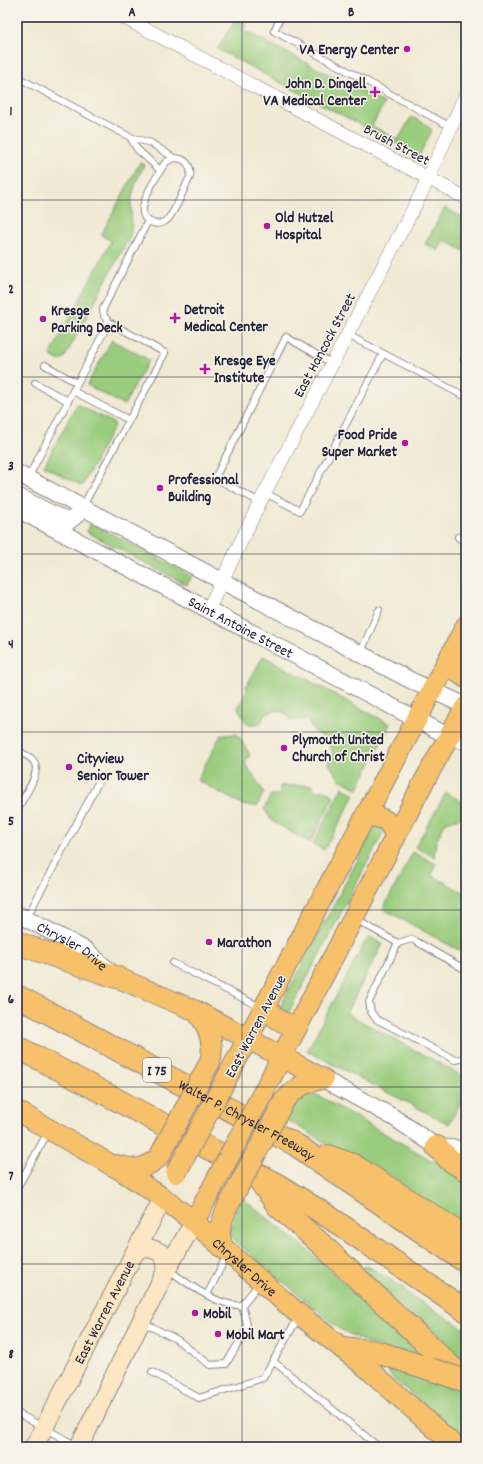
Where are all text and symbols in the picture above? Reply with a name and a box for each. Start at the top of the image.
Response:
text: A [128,4,136,23]
text: B [348,4,354,23]
place label: VA Energy Center [300,40,399,62]
marker: VA Energy Center [402,44,412,54]
place label: John D. Dingell VA Medical Center [263,74,366,113]
marker: John D. Dingell VA Medical Center [369,86,381,98]
text: 1 [10,103,13,122]
street label: Brush Street [359,119,434,173]
place label: Old Hutzel Hospital [275,208,334,247]
marker: Old Hutzel Hospital [262,221,272,231]
text: 2 [8,281,14,300]
street label: East Hancock Street [289,289,363,402]
place label: Detroit Medical Center [184,300,268,339]
place label: Kresge Parking Deck [51,301,123,340]
marker: Detroit Medical Center [169,312,181,324]
marker: Kresge Parking Deck [38,314,48,324]
place label: Kresge Eye Institute [214,351,276,390]
marker: Kresge Eye Institute [199,363,211,375]
place label: Food Pride Super Market [322,425,397,464]
marker: Food Pride Super Market [400,438,410,448]
text: 3 [8,458,14,477]
place label: Professional Building [168,470,239,509]
marker: Professional Building [155,483,165,493]
street label: Saint Antoine Street [183,592,297,666]
text: 4 [8,636,14,655]
place label: Plymouth United Church of Christ [292,730,385,769]
marker: Plymouth United Church of Christ [279,743,289,753]
place label: Cityview Senior Tower [77,749,149,788]
marker: Cityview Senior Tower [64,762,74,772]
text: 5 [8,813,14,832]
street label: Chrysler Drive [32,917,112,978]
place label: Marathon [217,933,272,955]
marker: Marathon [204,937,214,947]
street label: East Warren Avenue [220,971,293,1082]
text: 6 [8,991,15,1010]
road number: I 75 [143,1058,171,1082]
street label: Walter P. Chrysler Freeway [174,1075,319,1168]
text: 7 [9,1168,14,1187]
street label: Chrysler Drive [206,1233,281,1303]
street label: East Warren Avenue [70,1257,142,1369]
place label: Mobil [203,1304,232,1326]
marker: Mobil [190,1308,200,1318]
place label: Mobil Mart [226,1325,285,1347]
marker: Mobil Mart [213,1329,223,1339]
text: 8 [8,1346,14,1365]

